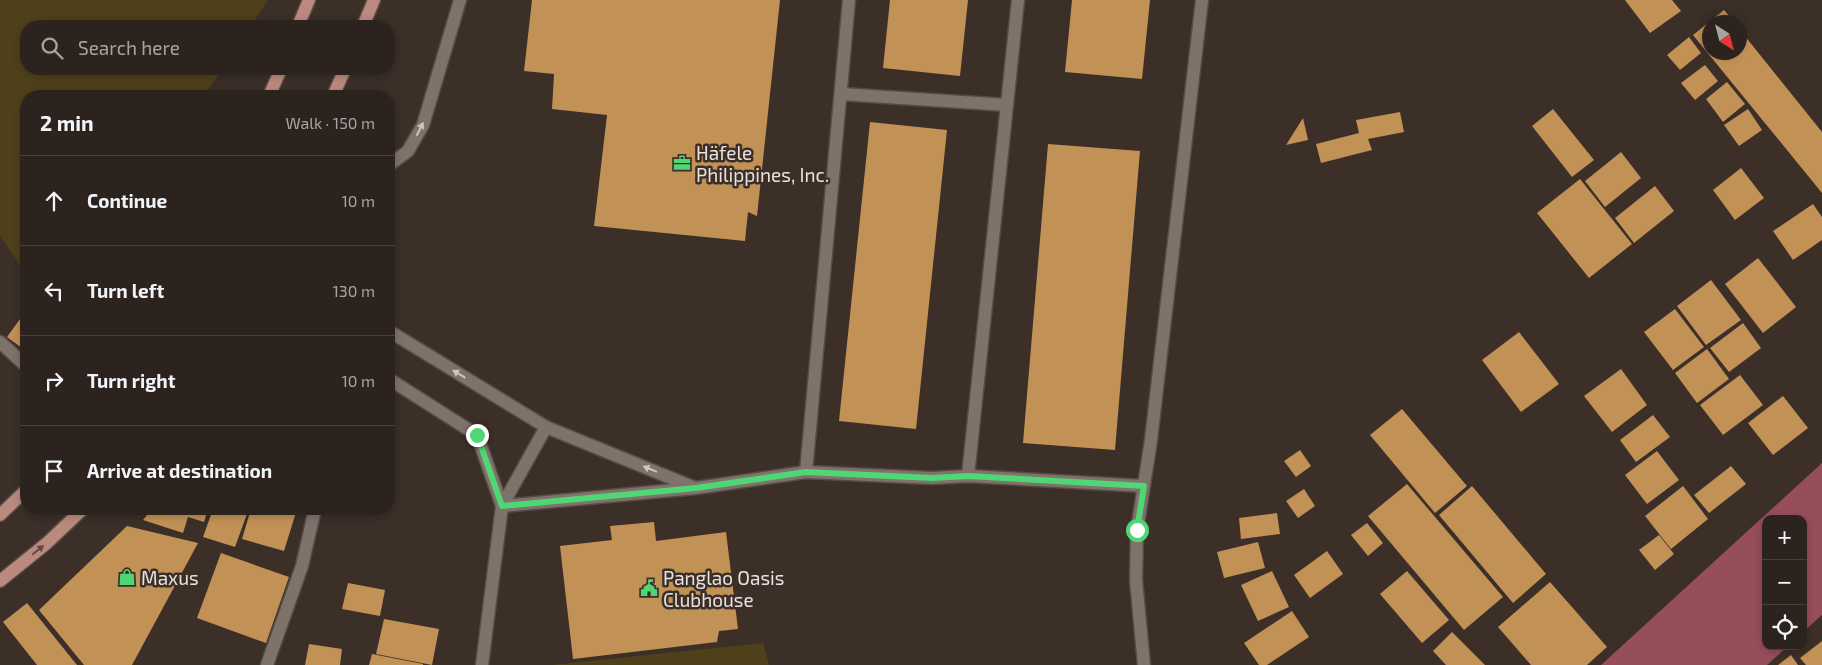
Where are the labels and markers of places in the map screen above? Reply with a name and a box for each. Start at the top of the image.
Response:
place label: Häfele Philippines, Inc. [696,141,829,186]
office icon: Häfele Philippines, Inc. [672,153,692,173]
place label: Maxus [141,566,199,589]
place label: Panglao Oasis Clubhouse [663,566,784,611]
shop icon: Maxus [117,567,137,587]
public building icon: Panglao Oasis Clubhouse [639,578,659,598]

